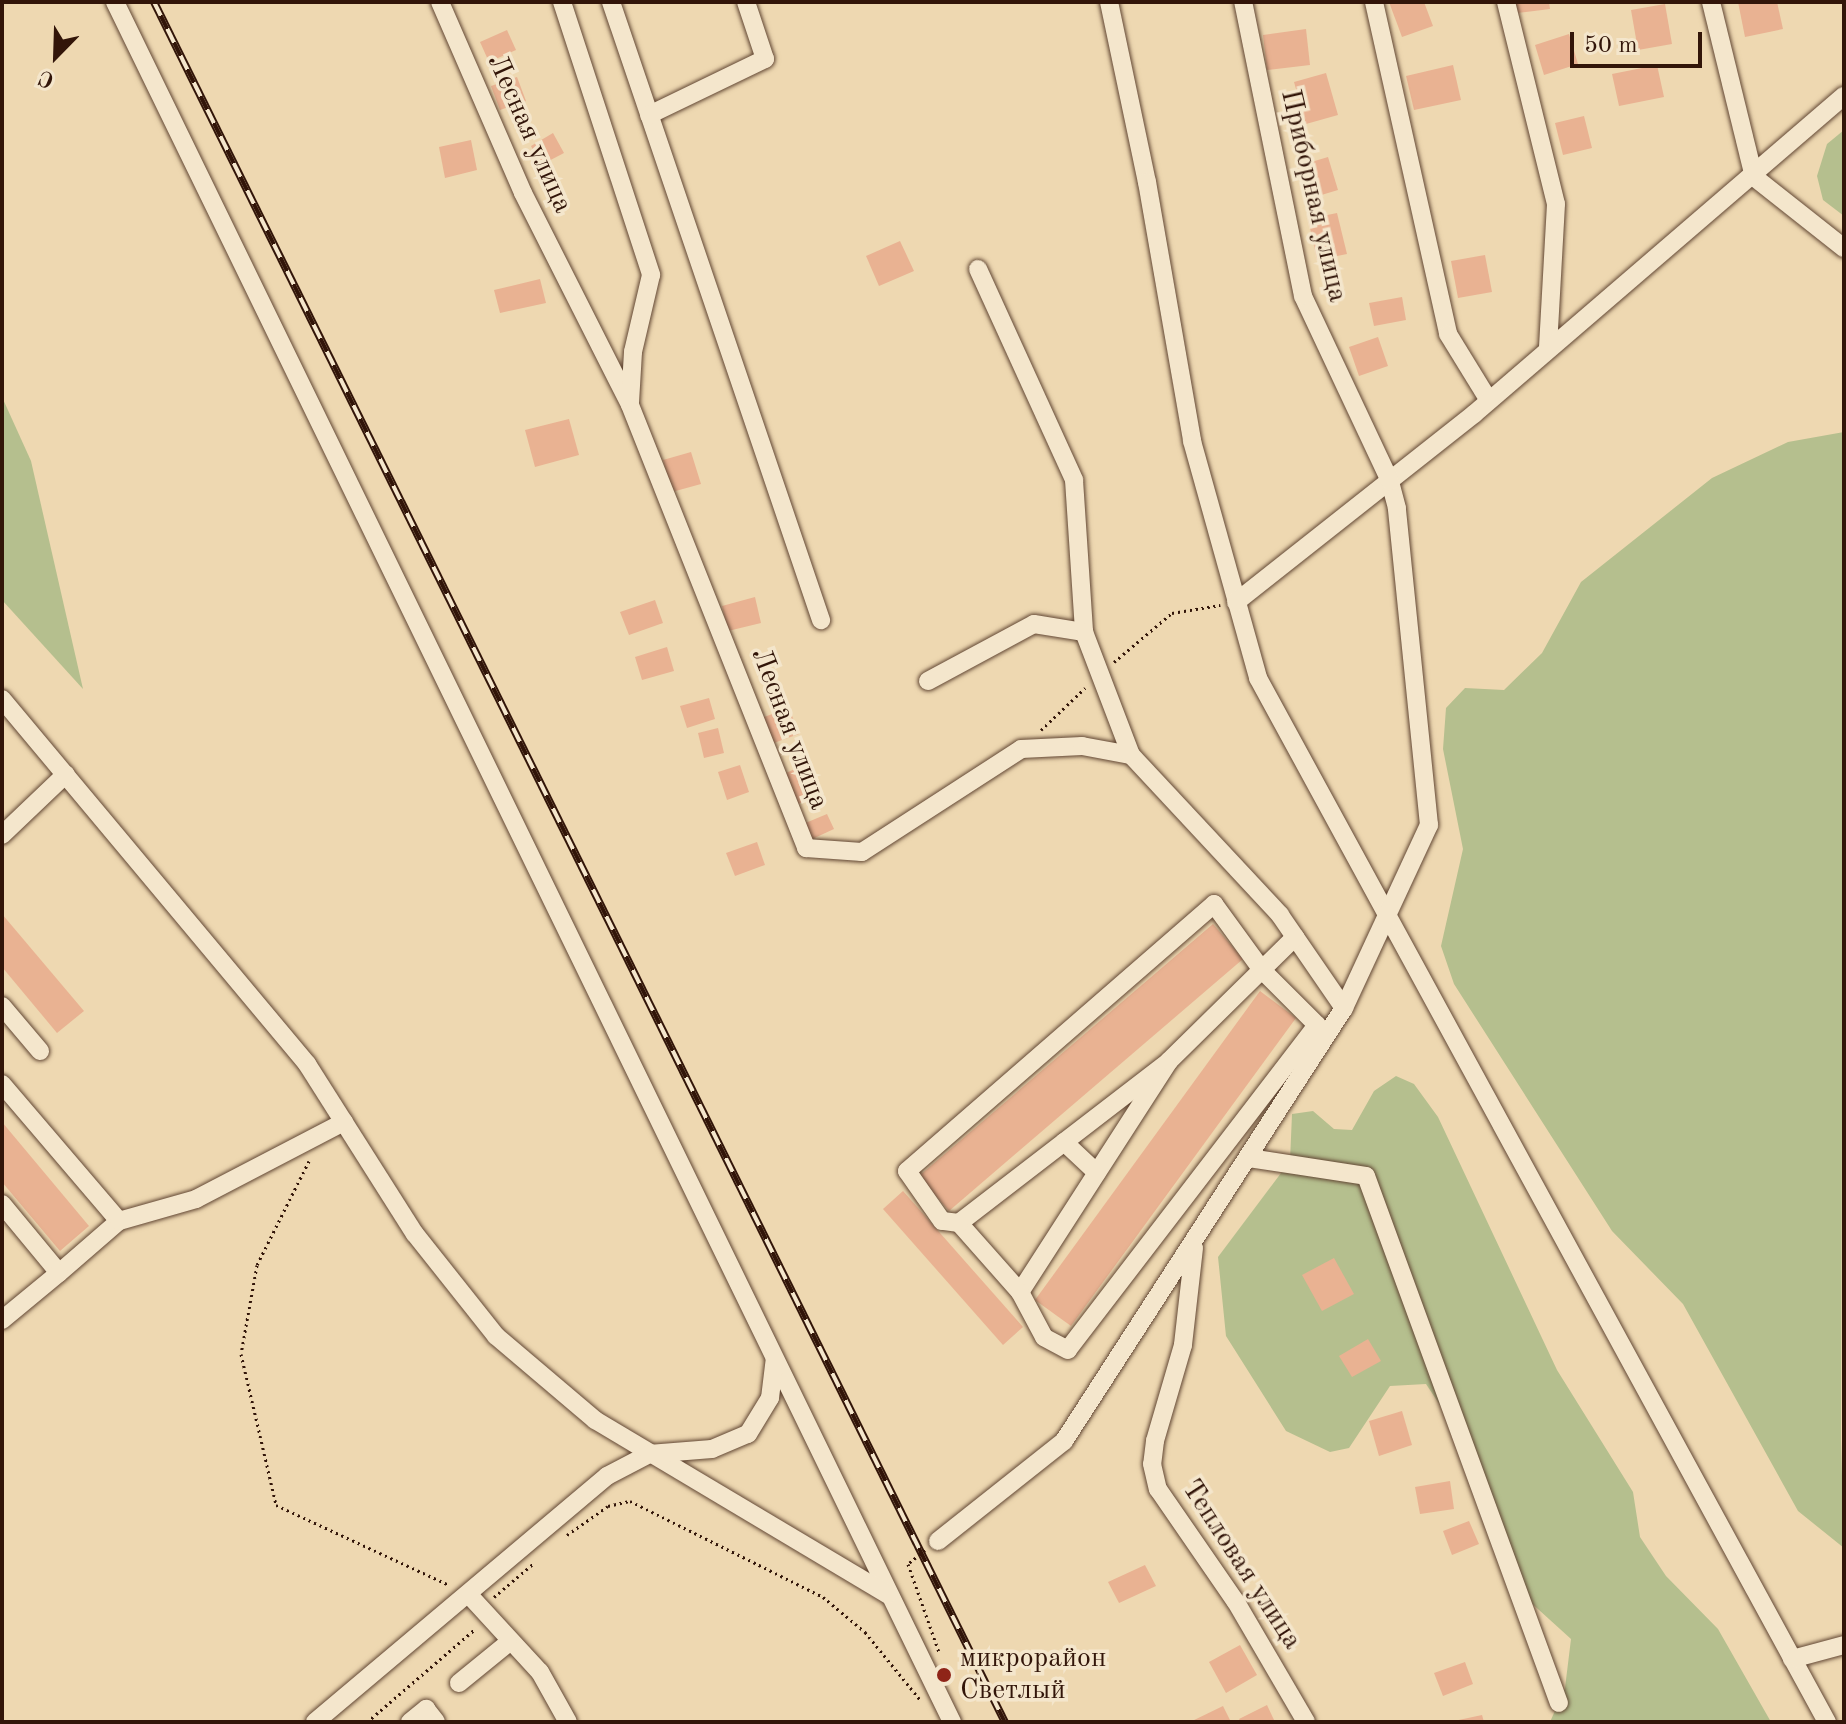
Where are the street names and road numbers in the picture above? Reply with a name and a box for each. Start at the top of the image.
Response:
street label: Лесная улица [479,49,579,219]
street label: Приборная улица [1272,86,1354,306]
street label: Лесная улица [743,644,835,814]
street label: Тепловая улица [1174,1474,1308,1656]

